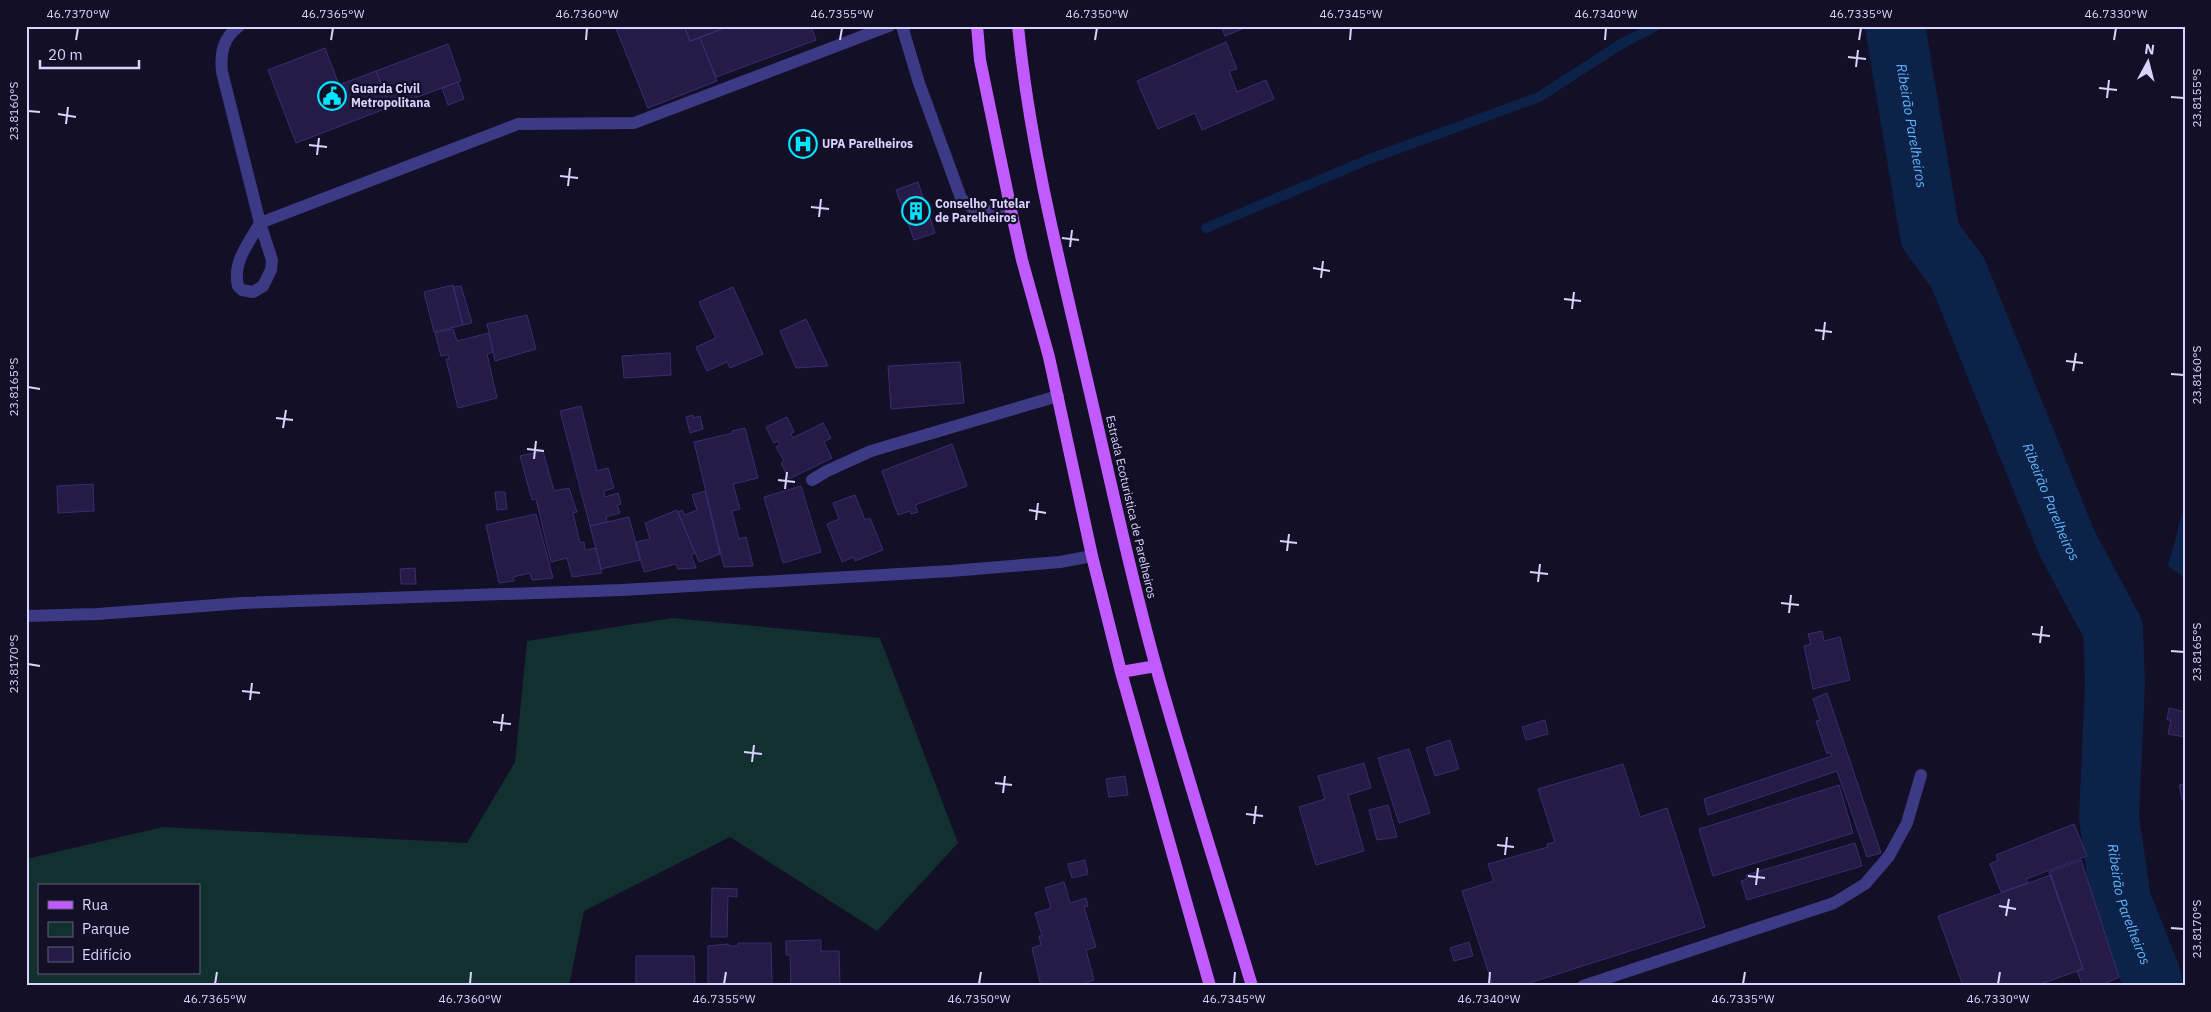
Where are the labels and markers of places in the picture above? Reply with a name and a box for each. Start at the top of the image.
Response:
public building icon: Guarda Civil Metropolitana [317,81,347,111]
place label: Guarda Civil Metropolitana [351,81,430,110]
hospital icon: UPA Parelheiros [788,129,818,159]
place label: UPA Parelheiros [822,136,913,151]
building icon: Conselho Tutelar de Parelheiros [901,196,931,226]
place label: Conselho Tutelar de Parelheiros [935,196,1030,225]

